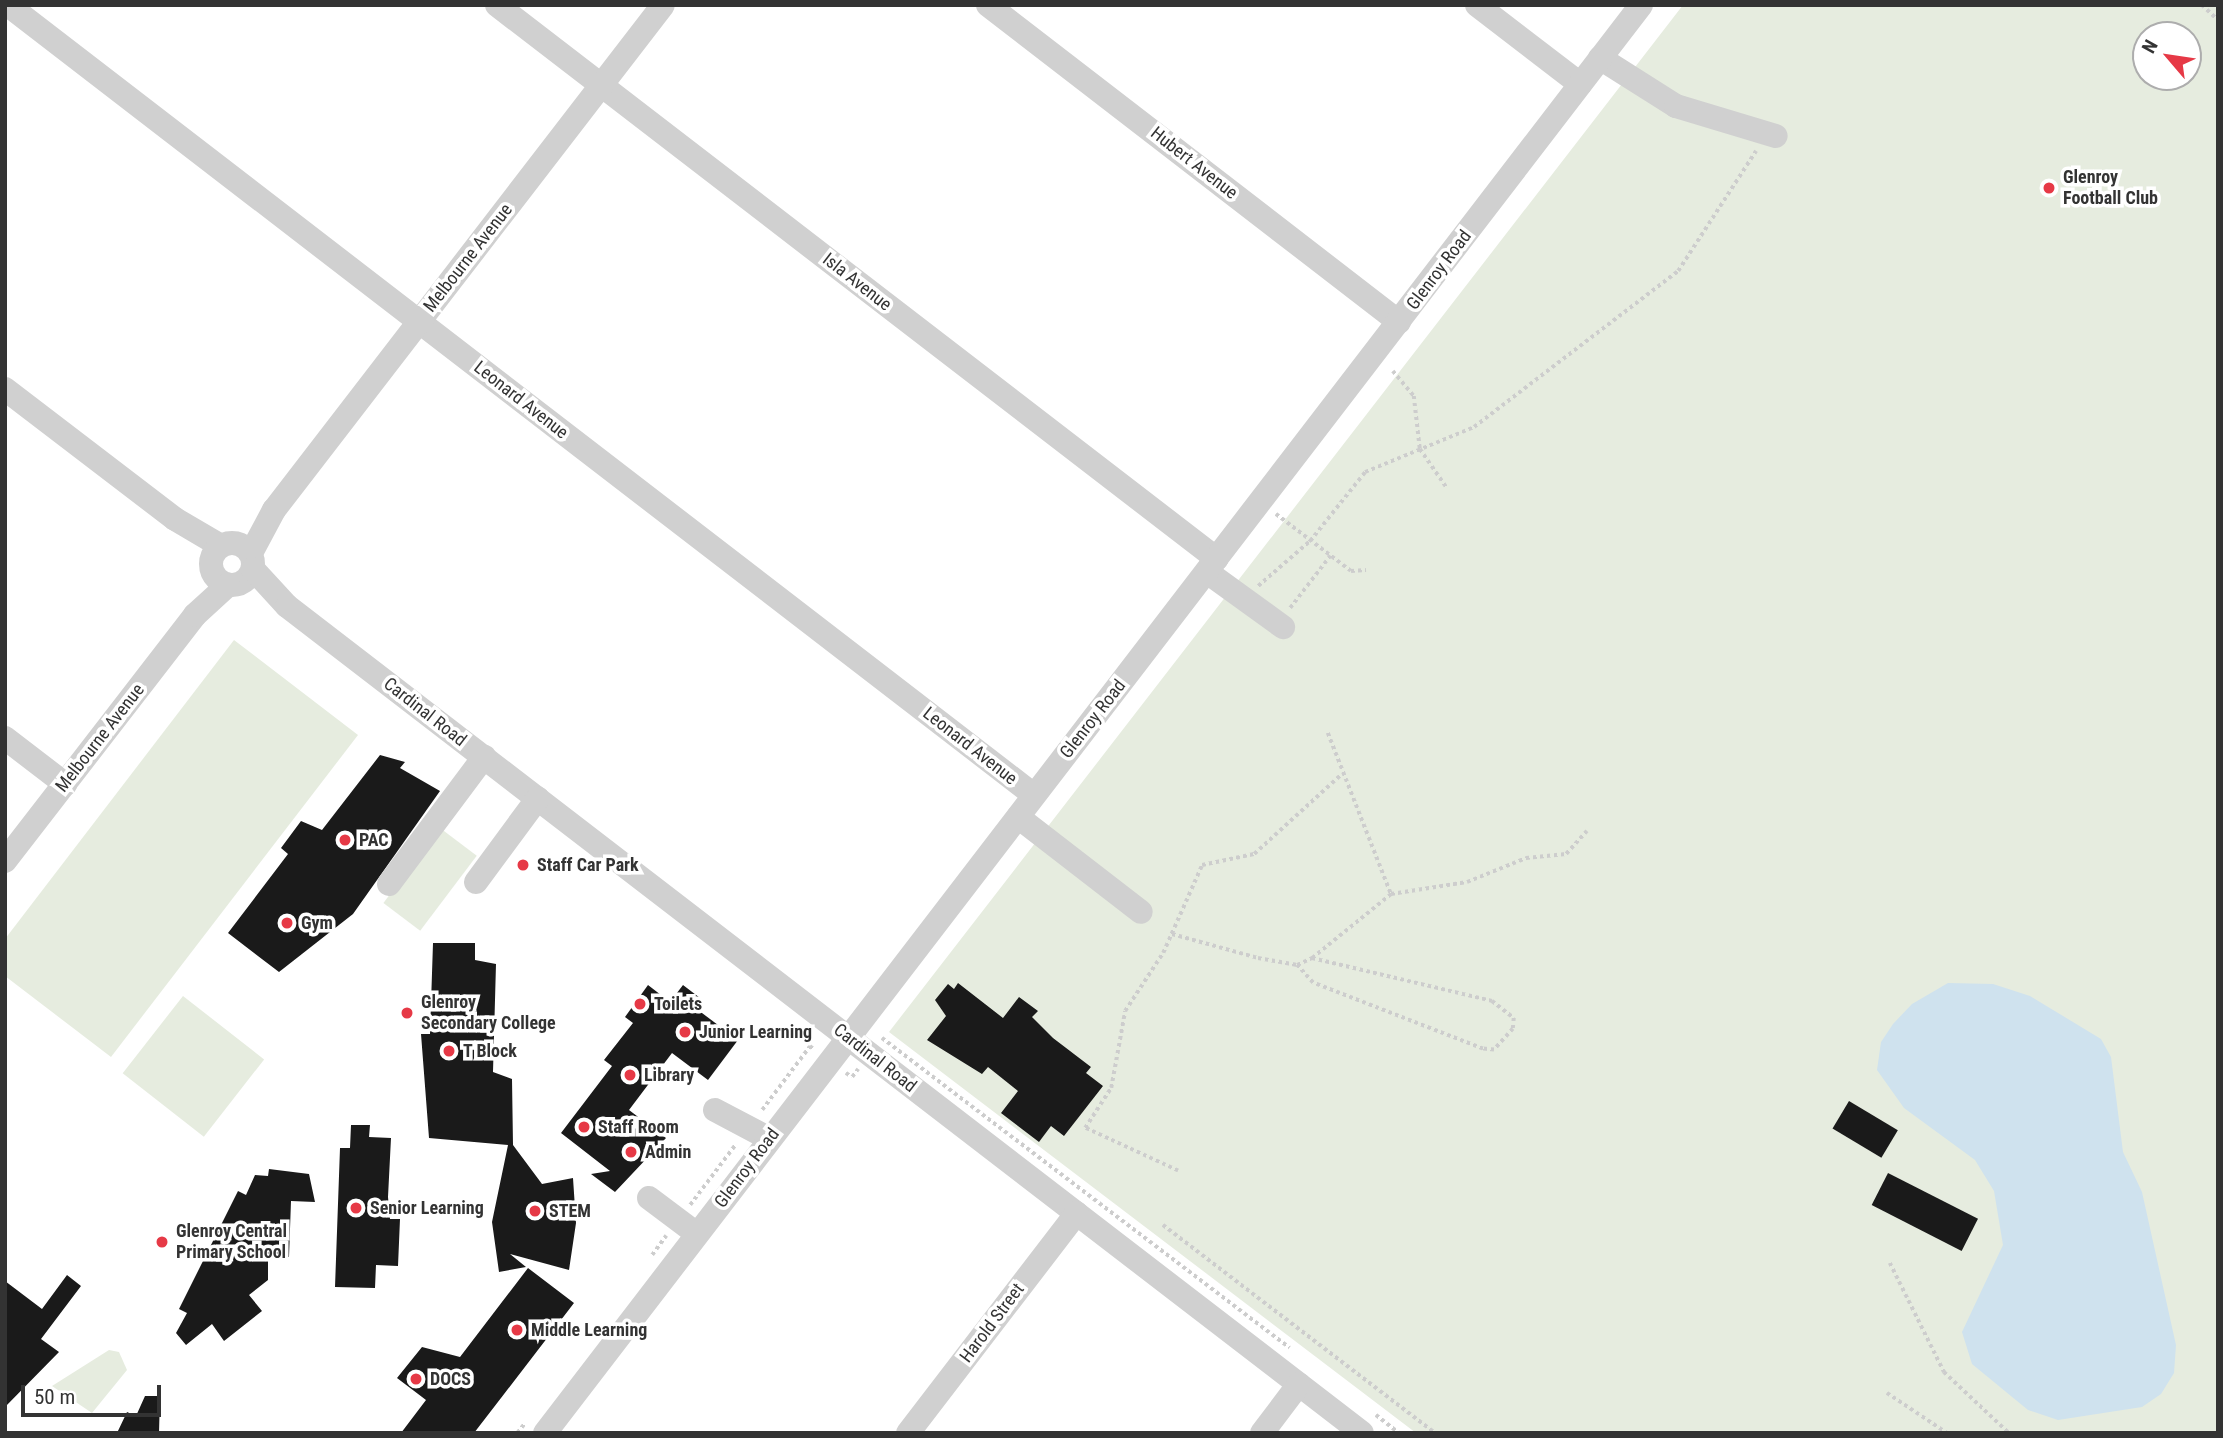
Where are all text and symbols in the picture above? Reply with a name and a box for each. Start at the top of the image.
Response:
north arrow [2132,21,2202,91]
text: N [2137,36,2163,57]
street label: Hubert Avenue [1146,122,1242,204]
place label: Glenroy Football Club [2063,167,2158,210]
marker: Glenroy Football Club [2041,180,2057,196]
street label: Melbourne Avenue [419,200,517,316]
street label: Glenroy Road [1402,226,1476,314]
street label: Isla Avenue [818,248,896,316]
street label: Leonard Avenue [470,357,572,443]
street label: Cardinal Road [379,673,471,751]
street label: Glenroy Road [1056,675,1130,763]
street label: Melbourne Avenue [51,680,149,796]
street label: Leonard Avenue [919,703,1021,789]
place label: PAC [359,829,389,851]
marker: PAC [337,832,353,848]
place label: Staff Car Park [537,854,639,876]
marker: Staff Car Park [515,857,531,873]
place label: Gym [301,912,333,934]
marker: Gym [279,915,295,931]
place label: Glenroy Secondary College [421,992,556,1034]
place label: Toilets [654,993,702,1015]
marker: Toilets [632,996,648,1012]
marker: Glenroy Secondary College [399,1005,415,1021]
street label: Cardinal Road [829,1019,921,1097]
place label: Junior Learning [699,1021,812,1043]
marker: Junior Learning [677,1024,693,1040]
place label: T Block [463,1040,517,1062]
marker: T Block [441,1043,457,1059]
place label: Library [644,1064,694,1086]
marker: Library [622,1067,638,1083]
place label: Staff Room [598,1116,679,1138]
marker: Staff Room [576,1119,592,1135]
street label: Glenroy Road [710,1124,784,1212]
place label: Admin [645,1141,691,1163]
marker: Admin [623,1144,639,1160]
place label: Senior Learning [370,1197,484,1219]
marker: Senior Learning [348,1200,364,1216]
place label: STEM [549,1200,591,1222]
marker: STEM [527,1203,543,1219]
place label: Glenroy Central Primary School [176,1221,287,1264]
marker: Glenroy Central Primary School [154,1234,170,1250]
street label: Harold Street [955,1279,1029,1367]
place label: Middle Learning [531,1319,647,1341]
marker: Middle Learning [509,1322,525,1338]
place label: DOCS [430,1368,471,1390]
marker: DOCS [408,1371,424,1387]
scale bar [24,1372,164,1416]
text: 50 m [34,1385,75,1409]

